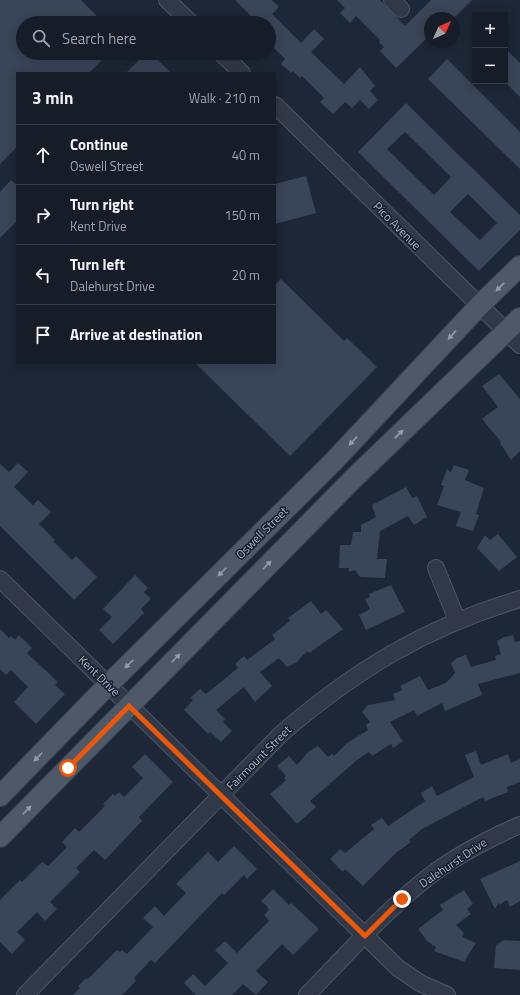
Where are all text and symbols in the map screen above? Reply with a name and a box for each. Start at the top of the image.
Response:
north arrow [424,12,460,48]
map controls [472,12,508,84]
button: + [472,12,508,48]
search box [16,16,276,60]
icon: search [30,27,52,49]
text: Search here [62,27,136,50]
button: − [472,48,508,84]
text: 3 min [32,85,73,111]
text: Walk · 210 m [189,88,260,108]
text: Continue [70,133,128,156]
icon: ahead [32,144,54,166]
text: 40 m [232,145,260,165]
text: Oswell Street [70,156,143,176]
text: Turn right [70,193,134,216]
street label: Pico Avenue [369,197,426,254]
icon: right [32,204,54,226]
text: 150 m [224,205,260,225]
text: Kent Drive [70,216,127,236]
text: Turn left [70,253,125,276]
icon: left [32,264,54,286]
text: 20 m [232,265,260,285]
text: Dalehurst Drive [70,276,155,296]
one-way arrow [495,282,505,292]
text: Arrive at destination [70,323,203,346]
icon: arrive [32,324,54,346]
one-way arrow [448,330,457,340]
one-way arrow [394,429,404,439]
one-way arrow [348,436,358,446]
street label: Oswell Street [231,501,293,563]
one-way arrow [263,560,272,570]
one-way arrow [217,568,227,577]
street label: Kent Drive [74,651,125,701]
one-way arrow [171,653,181,663]
one-way arrow [124,659,134,669]
street label: Fairmount Street [222,720,296,795]
one-way arrow [33,752,43,762]
route start [59,759,77,777]
one-way arrow [22,805,32,815]
street label: Dalehurst Drive [415,833,490,892]
route end [393,890,411,908]

